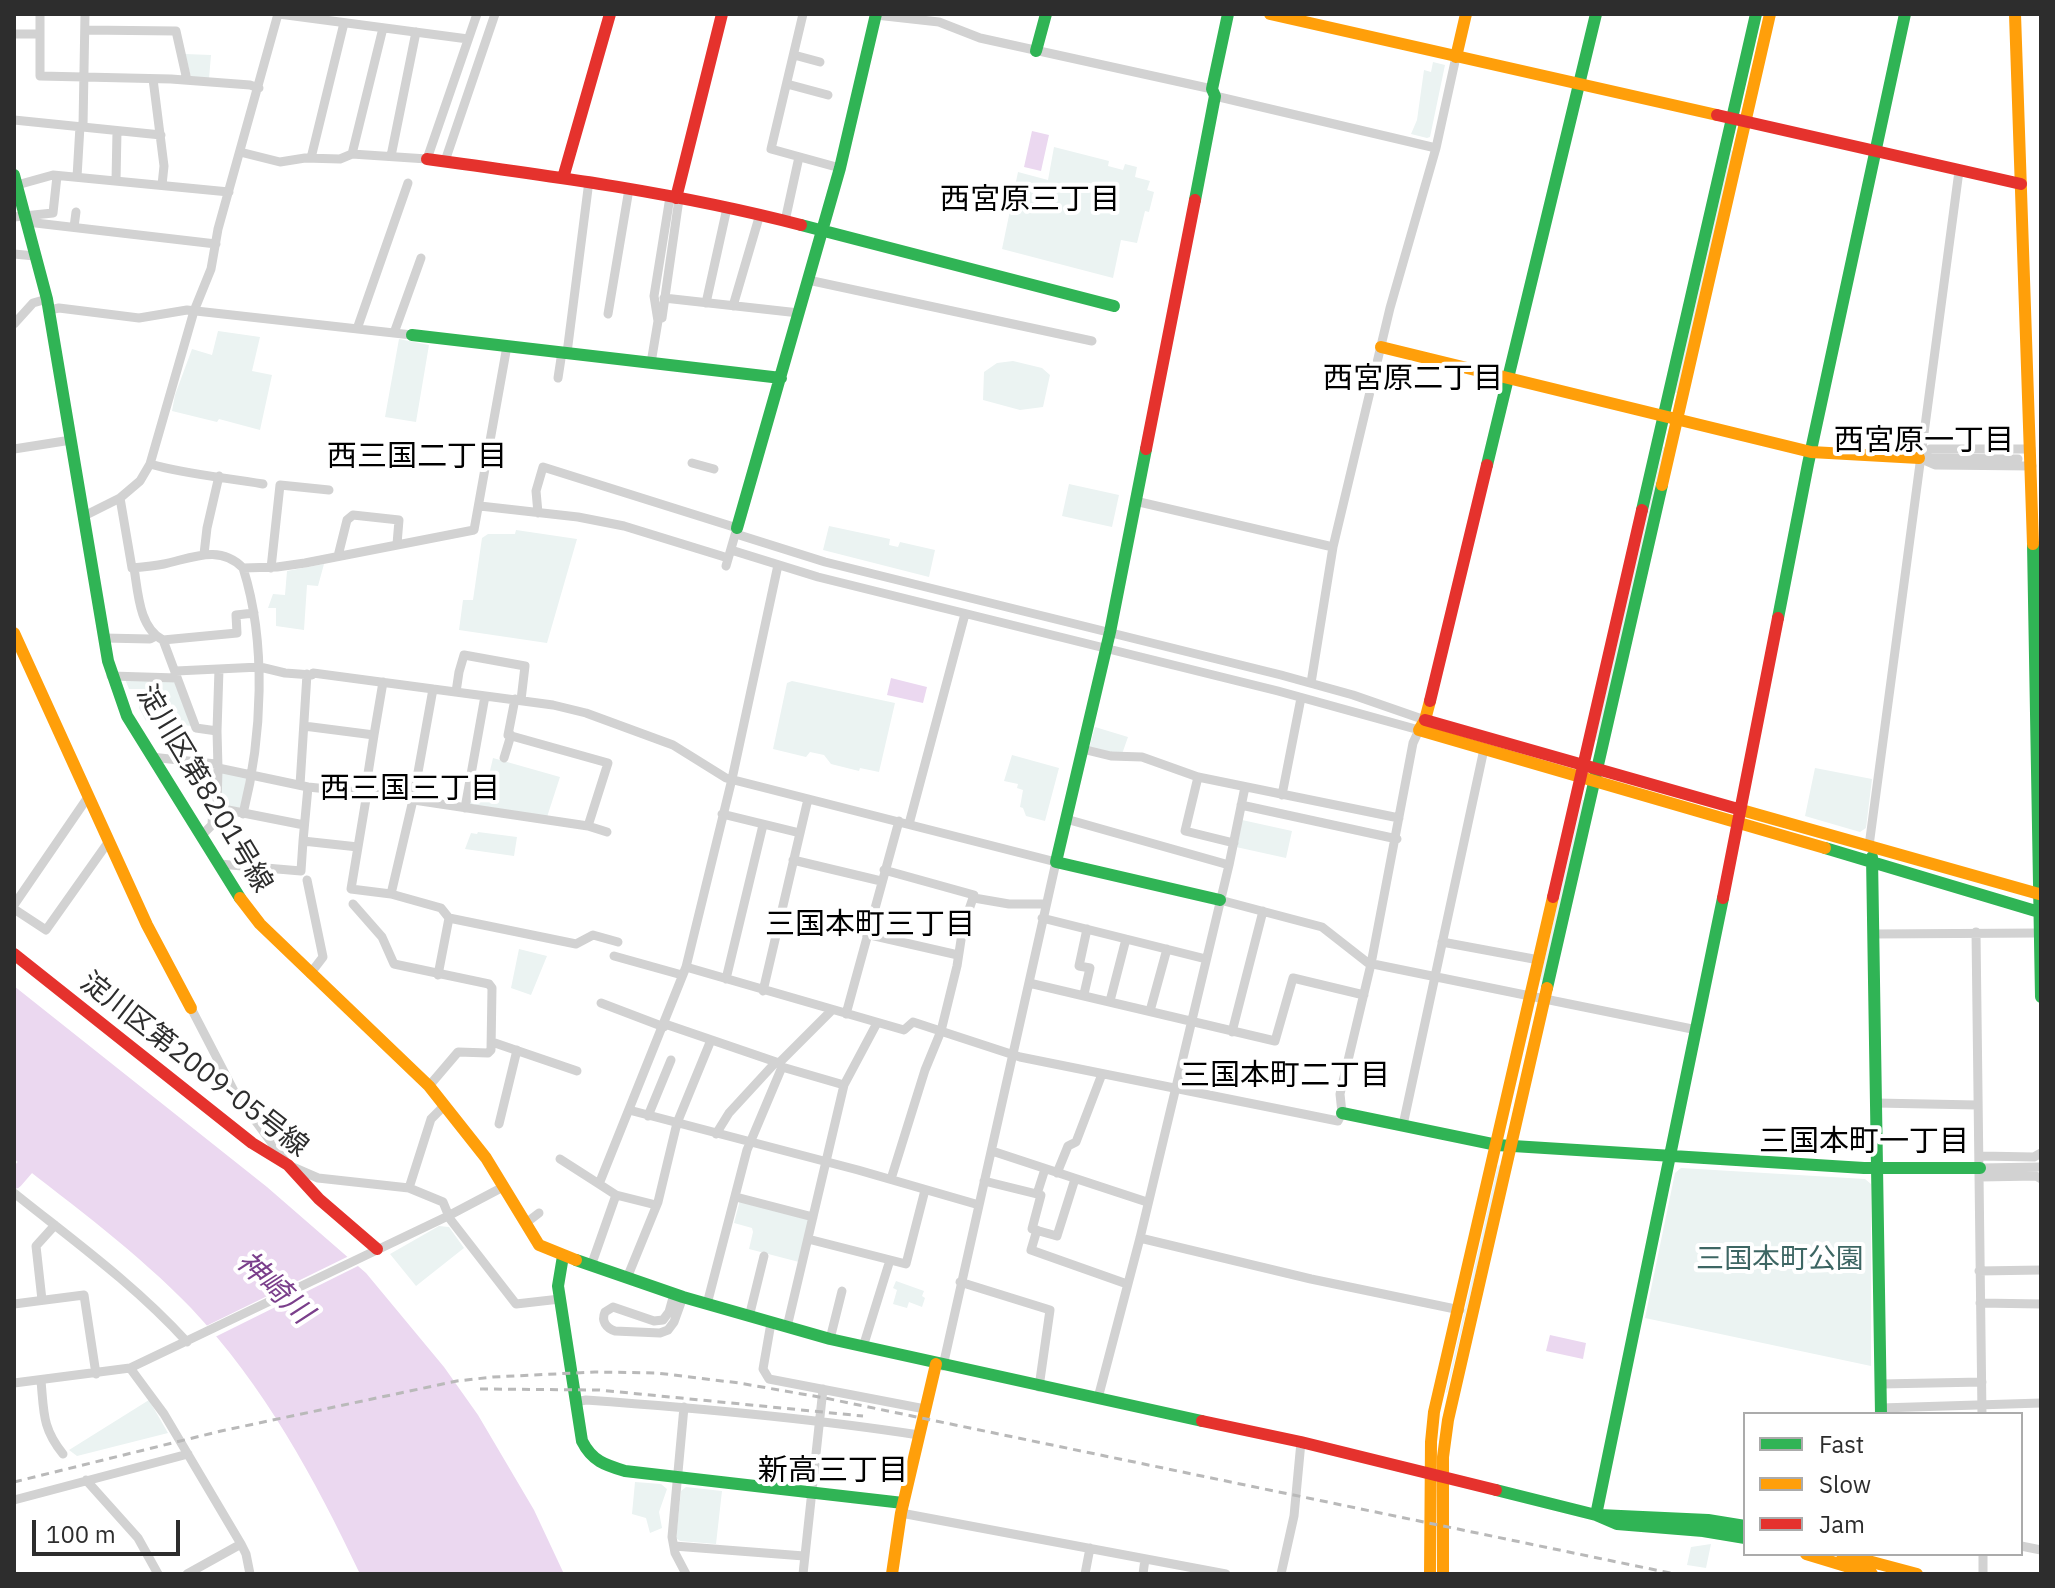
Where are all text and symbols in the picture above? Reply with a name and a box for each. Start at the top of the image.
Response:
district label: 西宮原三丁目 [940,182,1120,218]
district label: 西宮原二丁目 [1323,361,1503,397]
district label: 西宮原一丁目 [1834,423,2014,459]
district label: 西三国二丁目 [327,439,507,475]
street label: 淀川区第8201号線 [129,680,279,898]
district label: 西三国三丁目 [320,771,500,807]
district label: 三国本町三丁目 [765,907,975,943]
street label: 淀川区第2009-05号線 [73,966,315,1164]
district label: 三国本町二丁目 [1180,1058,1390,1094]
district label: 三国本町一丁目 [1759,1124,1969,1160]
park label: 三国本町公園 [1696,1243,1864,1277]
water label: 神崎川 [229,1244,319,1332]
legend [1743,1412,2023,1556]
text: Fast [1819,1428,1864,1460]
district label: 新高三丁目 [758,1453,908,1489]
text: Slow [1819,1468,1871,1500]
scale bar [36,1504,184,1554]
text: Jam [1819,1508,1865,1540]
text: 100 m [46,1518,116,1550]

